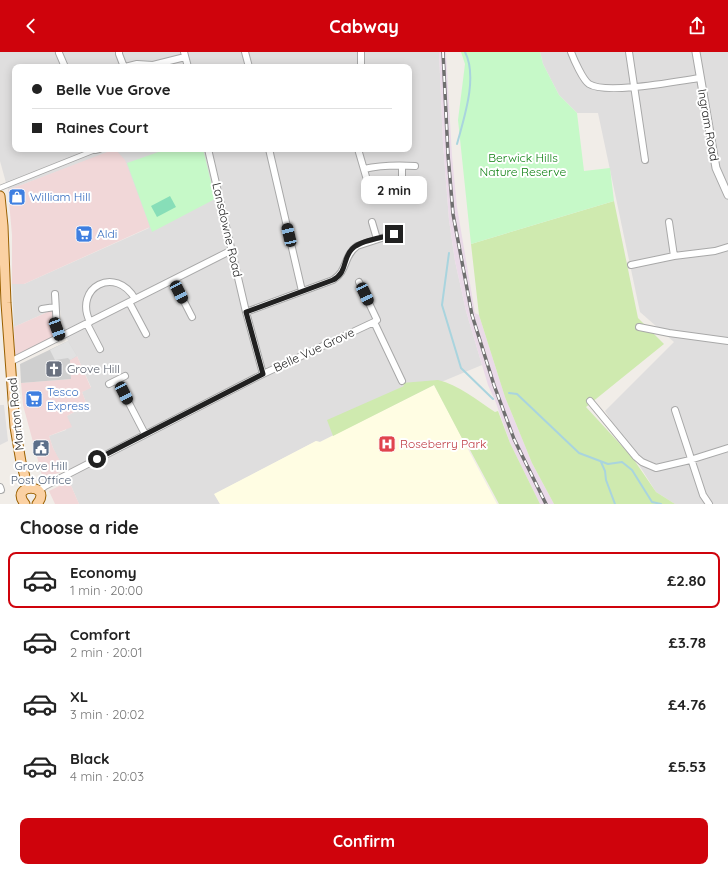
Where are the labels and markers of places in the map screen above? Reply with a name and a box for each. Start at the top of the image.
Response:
shop icon: William Hill [7,187,27,207]
place label: William Hill [30,189,90,204]
supermarket icon: Aldi [74,224,94,244]
place label: Aldi [97,226,117,241]
church icon: Grove Hill [44,359,64,379]
place label: Grove Hill [67,361,120,376]
place label: Tesco Express [47,384,90,413]
supermarket icon: Tesco Express [24,389,44,409]
hospital icon: Roseberry Park [377,434,397,454]
place label: Roseberry Park [400,436,486,451]
public building icon: Grove Hill Post Office [31,438,51,458]
place label: Grove Hill Post Office [11,458,72,487]

